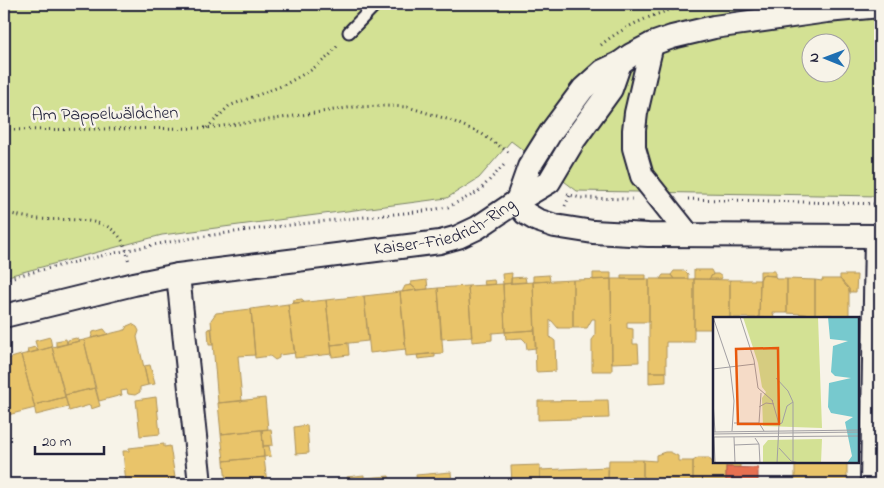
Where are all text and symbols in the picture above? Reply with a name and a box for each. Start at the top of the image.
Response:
north arrow [802,32,852,82]
text: N [804,53,825,63]
street label: Am Pappelwäldchen [31,101,179,129]
street label: Kaiser-Friedrich-Ring [373,192,522,263]
inset map [713,317,859,463]
scale bar [35,423,104,455]
text: 20 m [42,431,72,453]

